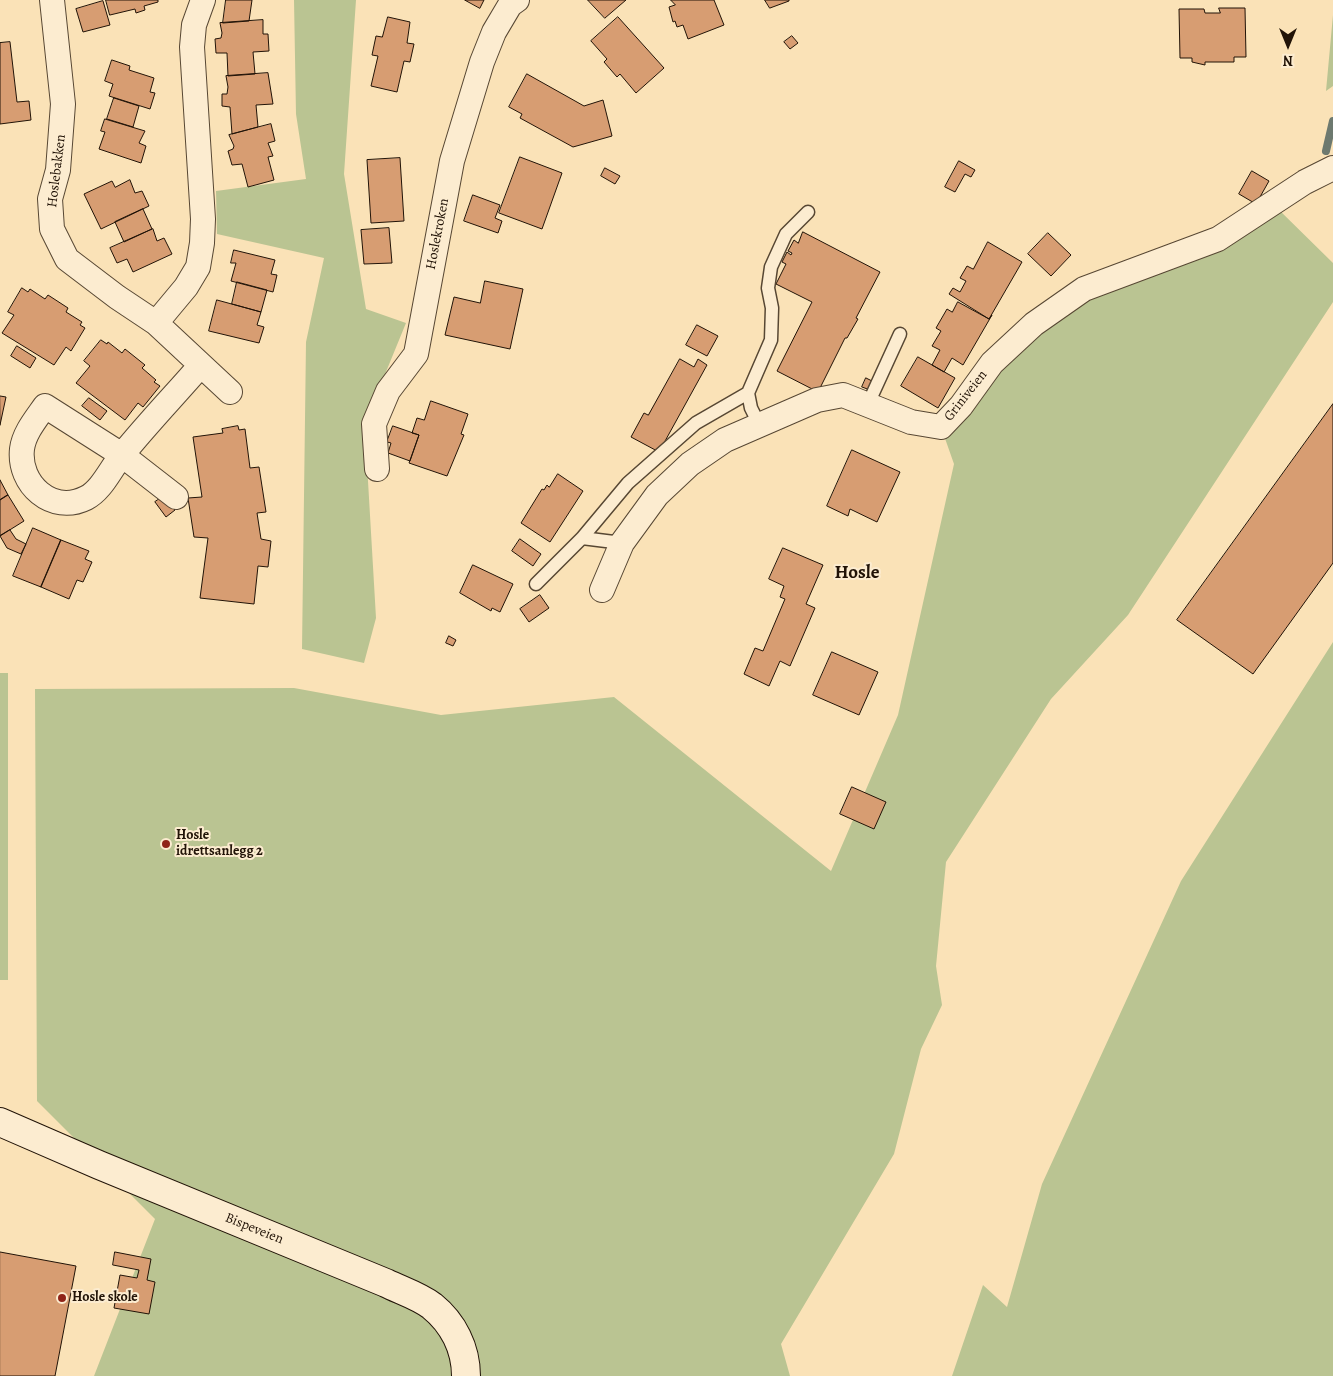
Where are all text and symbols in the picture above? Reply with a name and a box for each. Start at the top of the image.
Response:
north arrow [1263,20,1313,70]
text: N [1283,51,1293,70]
street label: Hoslebakken [44,133,70,209]
street label: Hoslekroken [423,197,453,271]
street label: Griniveien [941,367,991,425]
district label: Hosle [834,562,880,584]
place label: Hosle idrettsanlegg 2 [176,828,263,860]
marker: Hosle idrettsanlegg 2 [160,838,172,850]
street label: Bispeveien [222,1210,286,1248]
place label: Hosle skole [72,1290,138,1306]
marker: Hosle skole [56,1292,68,1304]

